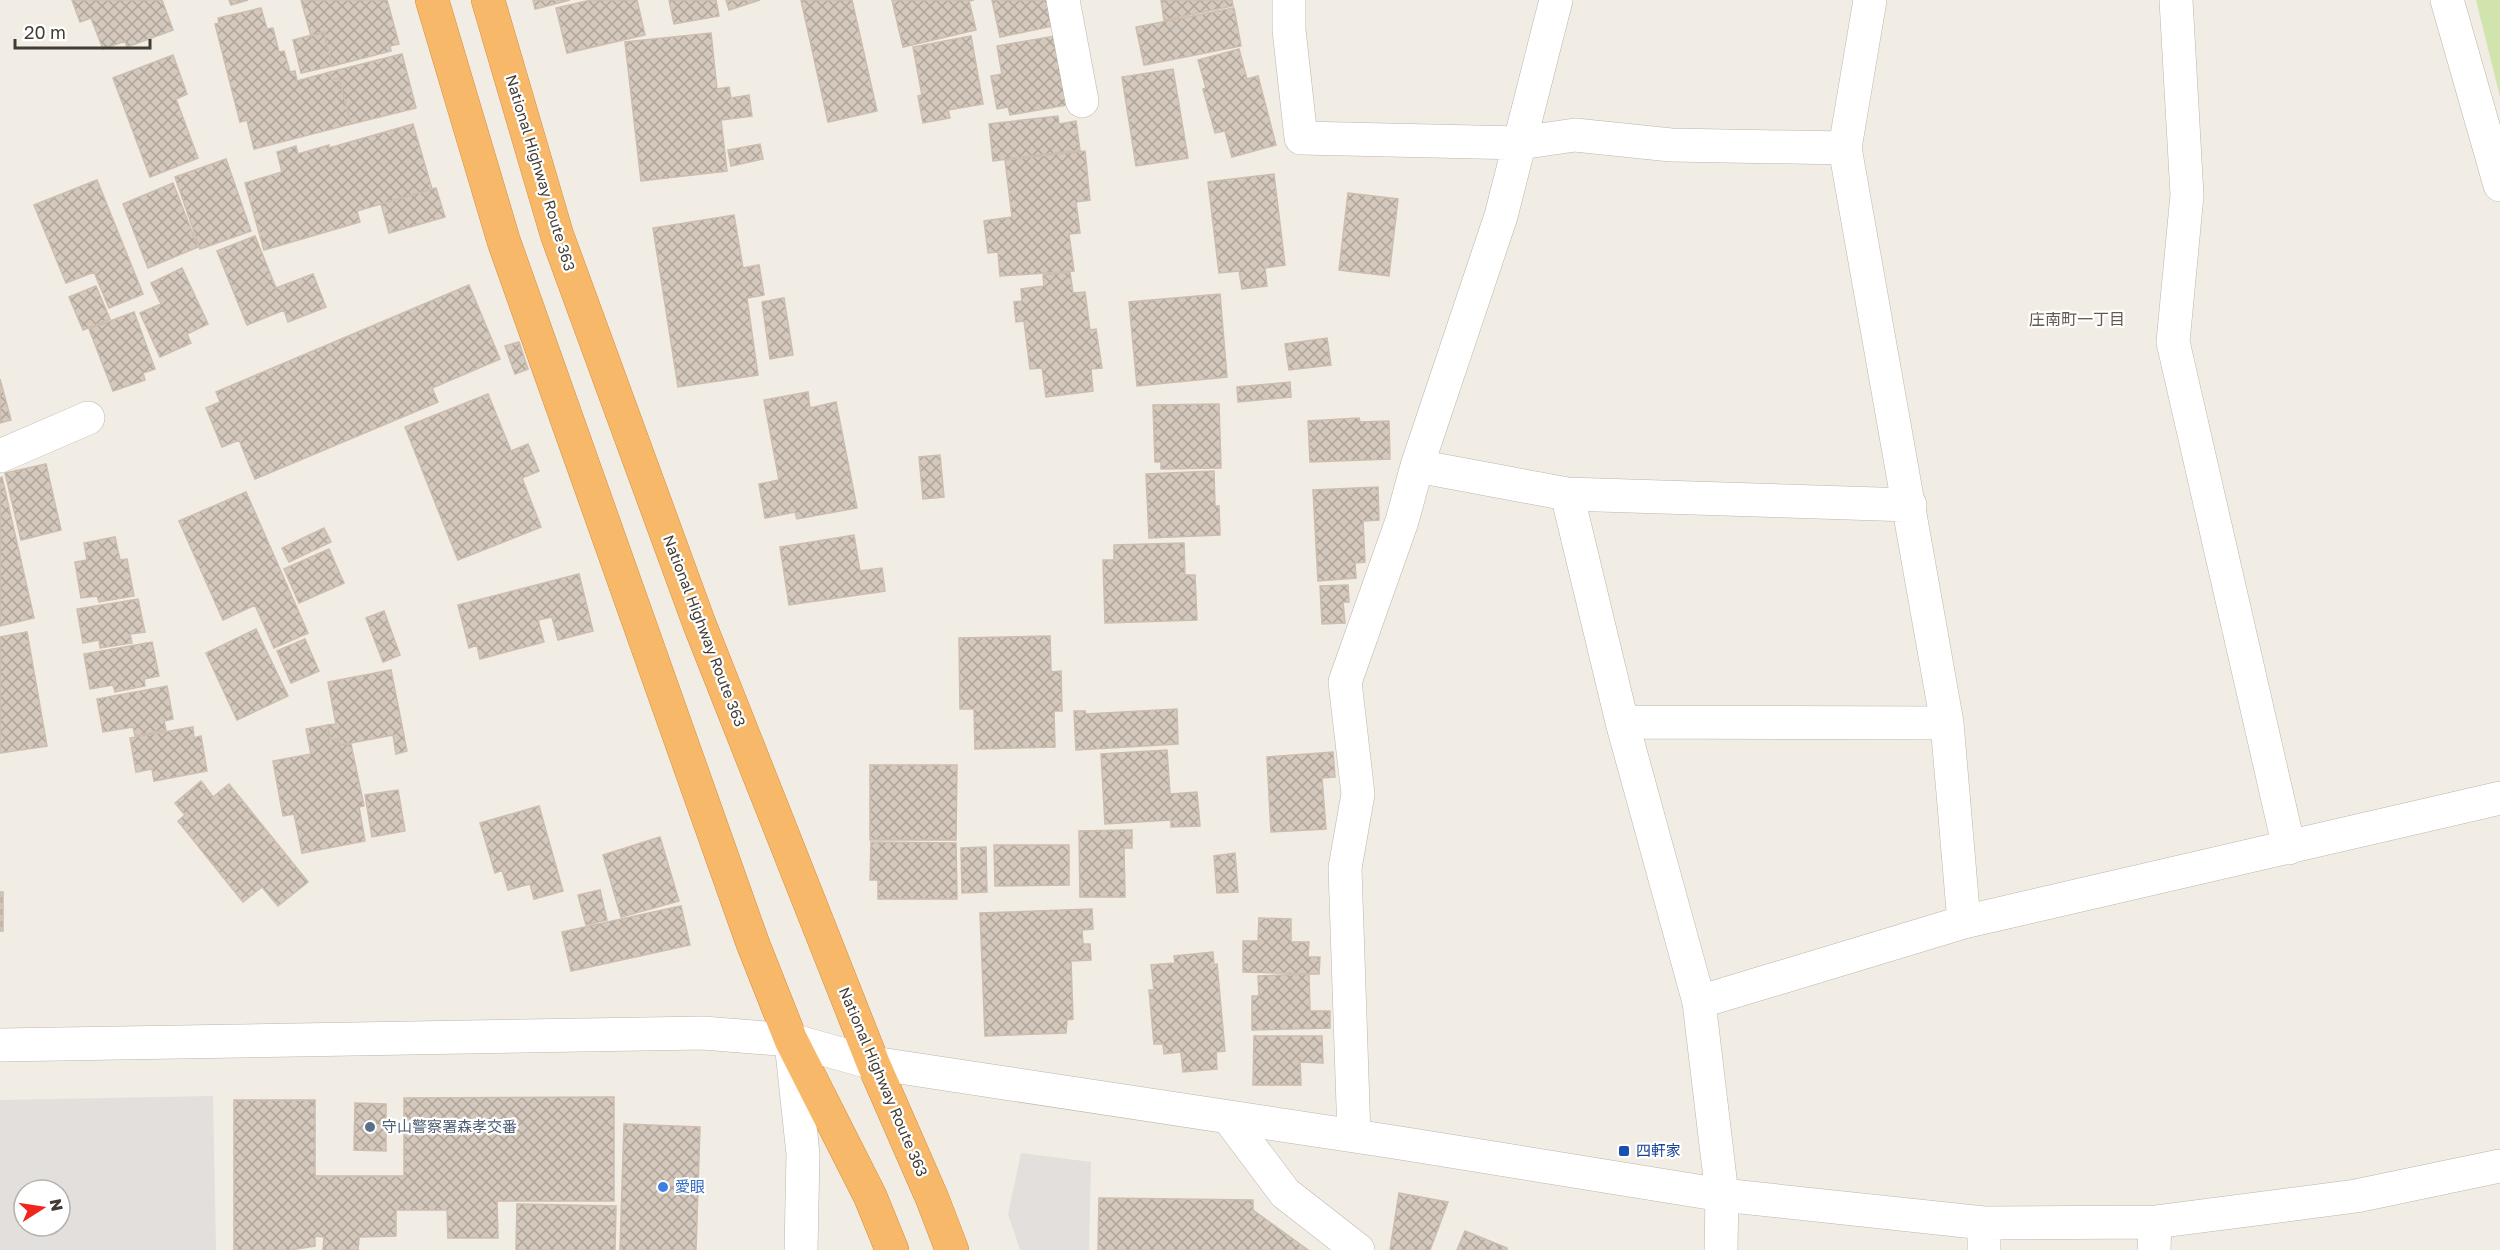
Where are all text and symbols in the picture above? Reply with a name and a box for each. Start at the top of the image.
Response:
scale bar [15,12,150,50]
text: 20 m [24,21,66,43]
street label: National Highway Route 363 [503,72,579,273]
district label: 庄南町一丁目 [2029,309,2125,329]
street label: National Highway Route 363 [660,532,750,729]
street label: National Highway Route 363 [836,984,932,1179]
place label: 守山警察署森孝交番 [382,1117,517,1135]
marker: 守山警察署森孝交番 [363,1120,377,1134]
place label: 四軒家 [1636,1141,1681,1159]
marker: 四軒家 [1617,1144,1631,1158]
place label: 愛眼 [675,1177,705,1195]
north arrow [12,1178,72,1238]
marker: 愛眼 [656,1180,670,1194]
text: N [46,1197,68,1213]

